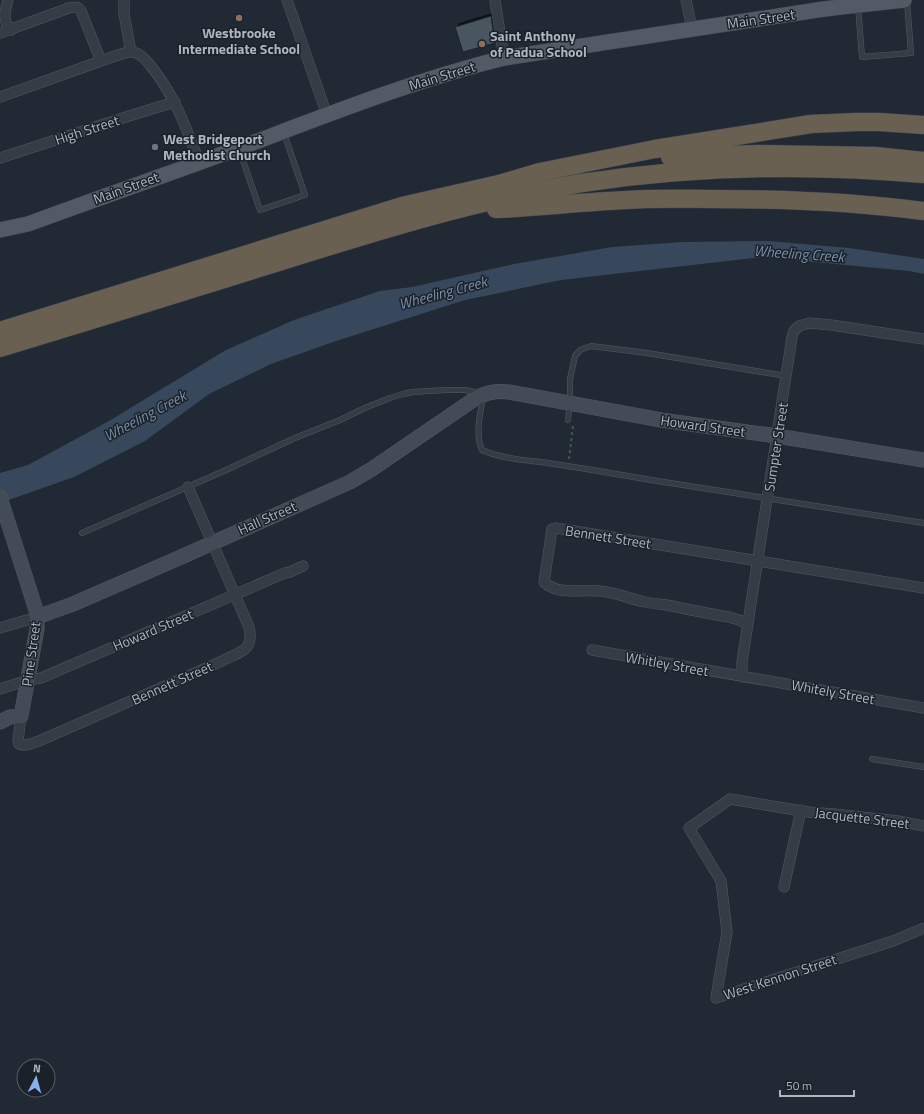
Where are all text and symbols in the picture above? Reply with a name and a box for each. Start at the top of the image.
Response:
street label: Main Street [726,3,796,34]
marker: Westbrooke Intermediate School [234,13,244,23]
place label: Westbrooke Intermediate School [178,22,300,59]
place label: Saint Anthony of Padua School [490,25,587,62]
marker: Saint Anthony of Padua School [477,39,487,49]
street label: Main Street [406,55,478,96]
street label: High Street [52,109,122,150]
place label: West Bridgeport Methodist Church [163,128,271,165]
marker: West Bridgeport Methodist Church [150,142,160,152]
street label: Main Street [90,166,162,209]
water label: Wheeling Creek [753,239,847,268]
water label: Wheeling Creek [396,269,492,315]
water label: Wheeling Creek [99,383,192,447]
street label: Sumpter Street [758,401,793,493]
street label: Howard Street [659,409,747,442]
street label: Hall Street [234,495,300,540]
street label: Bennett Street [564,519,653,554]
street label: Howard Street [109,603,196,656]
street label: Pine Street [16,620,45,688]
street label: Whitley Street [624,646,710,681]
street label: Bennett Street [128,655,216,710]
street label: Whitely Street [790,674,876,709]
street label: Jacquette Street [814,801,911,834]
street label: West Kennon Street [721,948,839,1005]
north arrow [16,1058,56,1098]
text: N [32,1060,42,1076]
scale bar [780,1072,854,1098]
text: 50 m [786,1076,812,1095]

